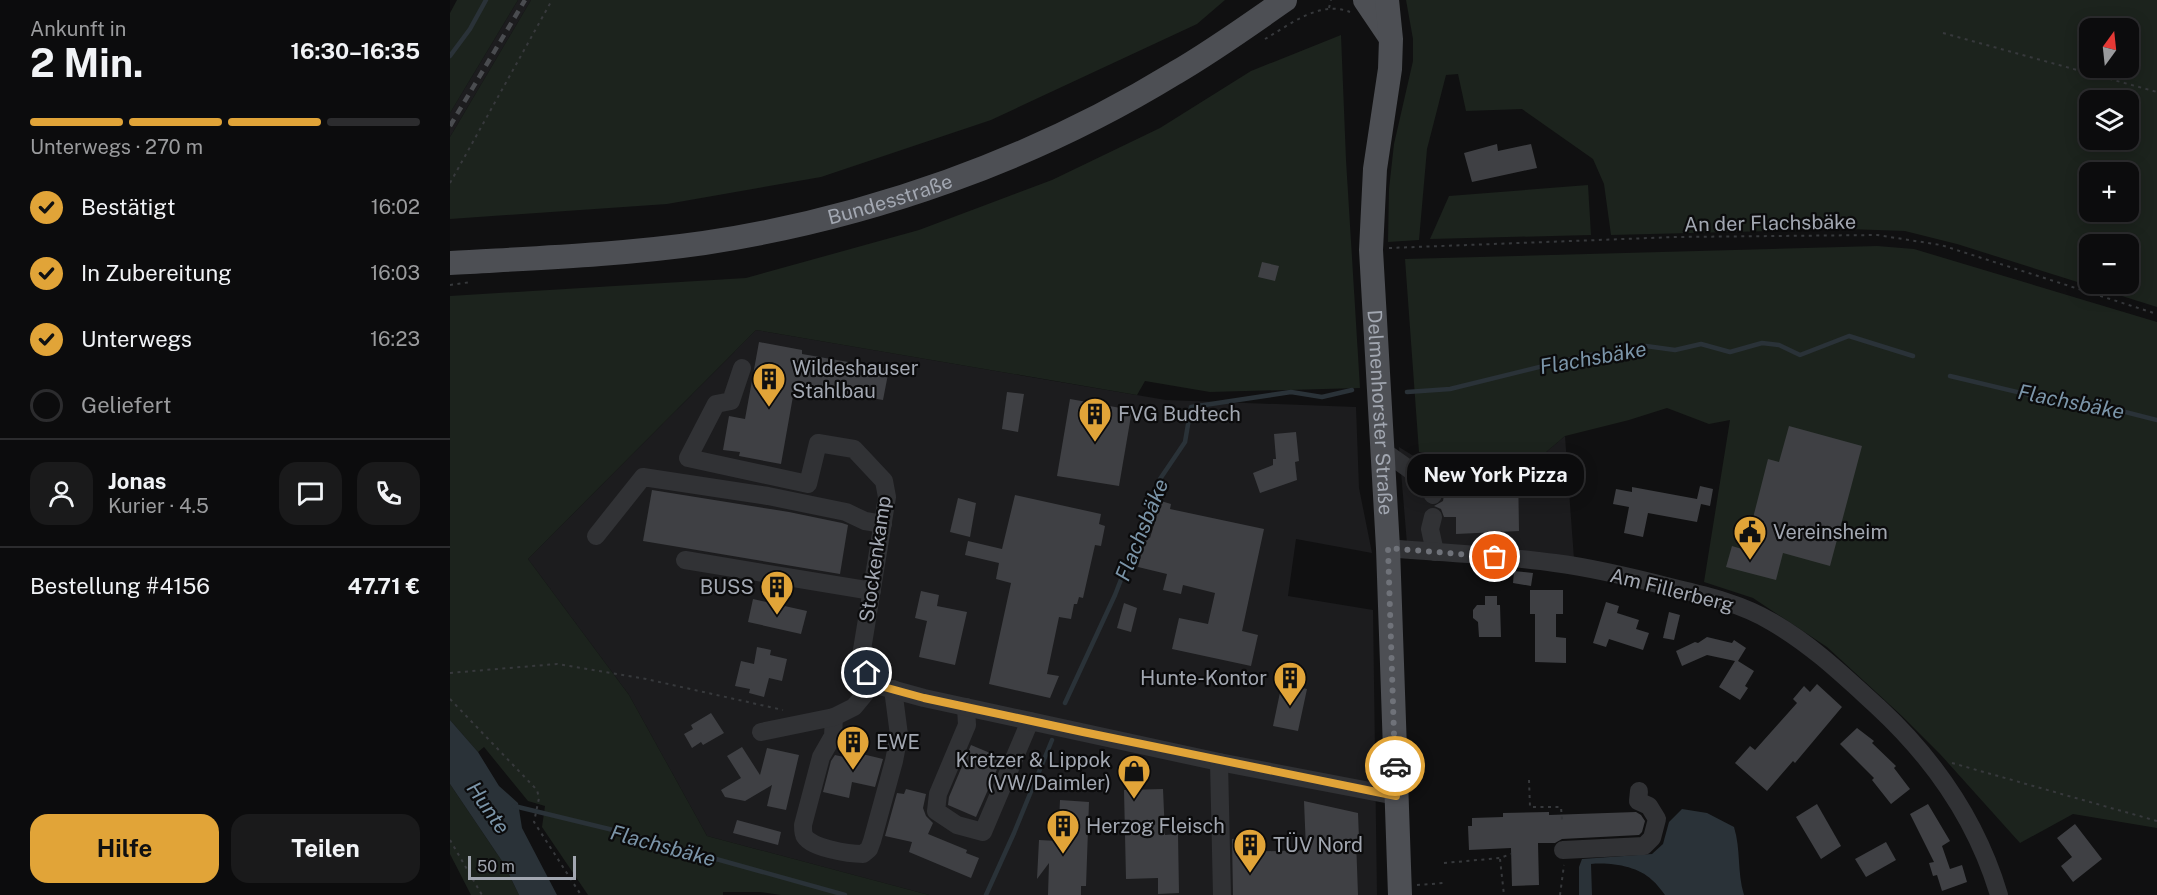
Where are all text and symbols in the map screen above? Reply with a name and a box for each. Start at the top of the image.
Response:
text: Ankunft in [30,17,126,41]
north arrow [2079,18,2139,78]
map controls [2079,18,2139,294]
text: 16:30–16:35 [291,38,420,64]
text: 2 Min. [30,40,144,86]
button: layers [2079,90,2139,150]
text: Unterwegs · 270 m [30,135,203,159]
button: + [2079,162,2139,222]
street label: Bundesstraße [825,169,956,230]
icon: check [30,191,63,224]
text: Bestätigt [81,194,176,220]
text: 16:02 [371,195,420,219]
street label: An der Flachsbäke [1684,209,1856,237]
button: − [2079,234,2139,294]
icon: check [30,257,63,290]
text: In Zubereitung [81,260,232,286]
text: 16:03 [370,261,420,285]
street label: Delmenhorster Straße [1362,309,1398,516]
icon: check [30,323,63,356]
text: Unterwegs [81,326,192,352]
text: 16:23 [370,327,420,351]
water label: Flachsbäke [1538,336,1648,379]
place label: Wildeshauser Stahlbau [792,356,919,403]
building icon: Wildeshauser Stahlbau [751,361,787,408]
water label: Flachsbäke [2016,379,2126,424]
text: Geliefert [81,392,171,418]
building icon: FVG Budtech [1077,396,1113,443]
place label: FVG Budtech [1118,402,1241,426]
callout: New York Pizza [1406,455,1584,497]
button: person [30,462,93,525]
button: chat [279,462,342,525]
button: phone [357,462,420,525]
text: New York Pizza [1423,463,1568,487]
text: Jonas [108,468,166,494]
water label: Flachsbäke [1110,475,1173,585]
text: Kurier · 4.5 [108,494,209,518]
street label: Stockenkamp [854,494,896,624]
public building icon: Vereinsheim [1732,514,1768,561]
place label: Vereinsheim [1773,520,1888,544]
pin [1469,531,1520,582]
icon: bag [1478,540,1511,573]
street label: Am Fillerberg [1607,563,1737,617]
building icon: BUSS [759,569,795,616]
text: Bestellung #4156 [30,573,210,599]
text: 47.71 € [347,573,420,599]
place label: BUSS [700,575,754,599]
pin [841,647,892,698]
icon: home [850,656,883,689]
building icon: Hunte-Kontor [1272,660,1308,707]
place label: Hunte-Kontor [1140,666,1267,690]
building icon: EWE [835,724,871,771]
place label: EWE [876,730,920,754]
courier [1365,736,1425,796]
place label: Kretzer & Lippok (VW/Daimler) [956,748,1111,795]
icon: car [1379,750,1412,783]
shop icon: Kretzer & Lippok (VW/Daimler) [1116,753,1152,800]
water label: Hunte [462,777,515,839]
building icon: Herzog Fleisch [1045,808,1081,855]
button: Hilfe [30,814,219,883]
button: Teilen [231,814,420,883]
place label: Herzog Fleisch [1086,814,1225,838]
water label: Flachsbäke [608,819,719,872]
building icon: TÜV Nord [1232,827,1268,874]
place label: TÜV Nord [1273,832,1363,857]
scale bar [468,853,576,880]
text: 50 m [477,857,515,876]

